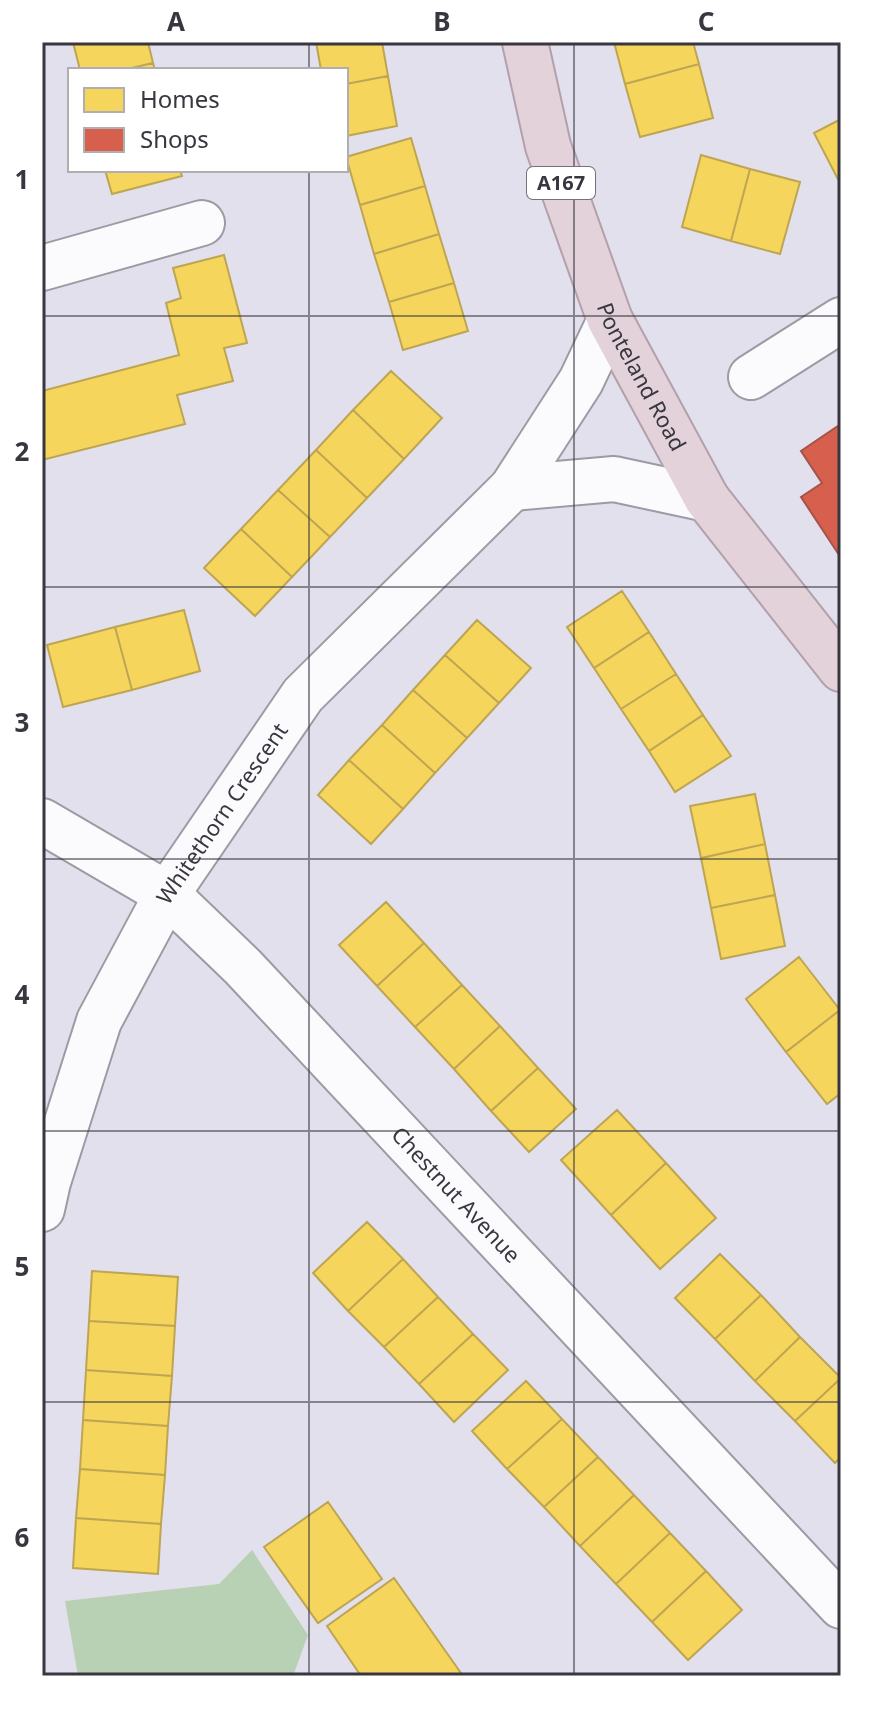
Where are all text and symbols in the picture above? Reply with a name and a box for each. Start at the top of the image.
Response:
text: A [167,3,185,39]
text: B [433,3,451,39]
text: C [698,3,714,39]
legend [68,68,348,172]
text: Homes [140,82,220,115]
text: Shops [140,122,209,155]
text: 1 [15,161,29,197]
road number: A167 [527,167,595,199]
street label: Ponteland Road [591,298,694,456]
text: 2 [15,433,30,469]
text: 3 [15,704,29,740]
street label: Whitethorn Crescent [149,716,294,910]
text: 4 [15,976,30,1012]
street label: Chestnut Avenue [386,1119,528,1269]
text: 5 [15,1248,29,1284]
text: 6 [15,1519,30,1555]

